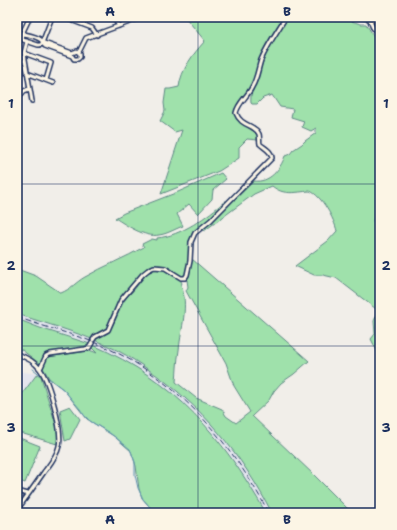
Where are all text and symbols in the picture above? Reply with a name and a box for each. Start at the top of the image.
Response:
text: A [105,3,115,20]
text: B [283,3,291,20]
text: 1 [8,95,14,112]
text: 1 [383,95,389,112]
text: 2 [6,257,16,274]
text: 2 [381,257,391,274]
text: 3 [6,419,16,436]
text: 3 [381,419,391,436]
text: A [105,511,115,528]
text: B [283,511,291,528]

